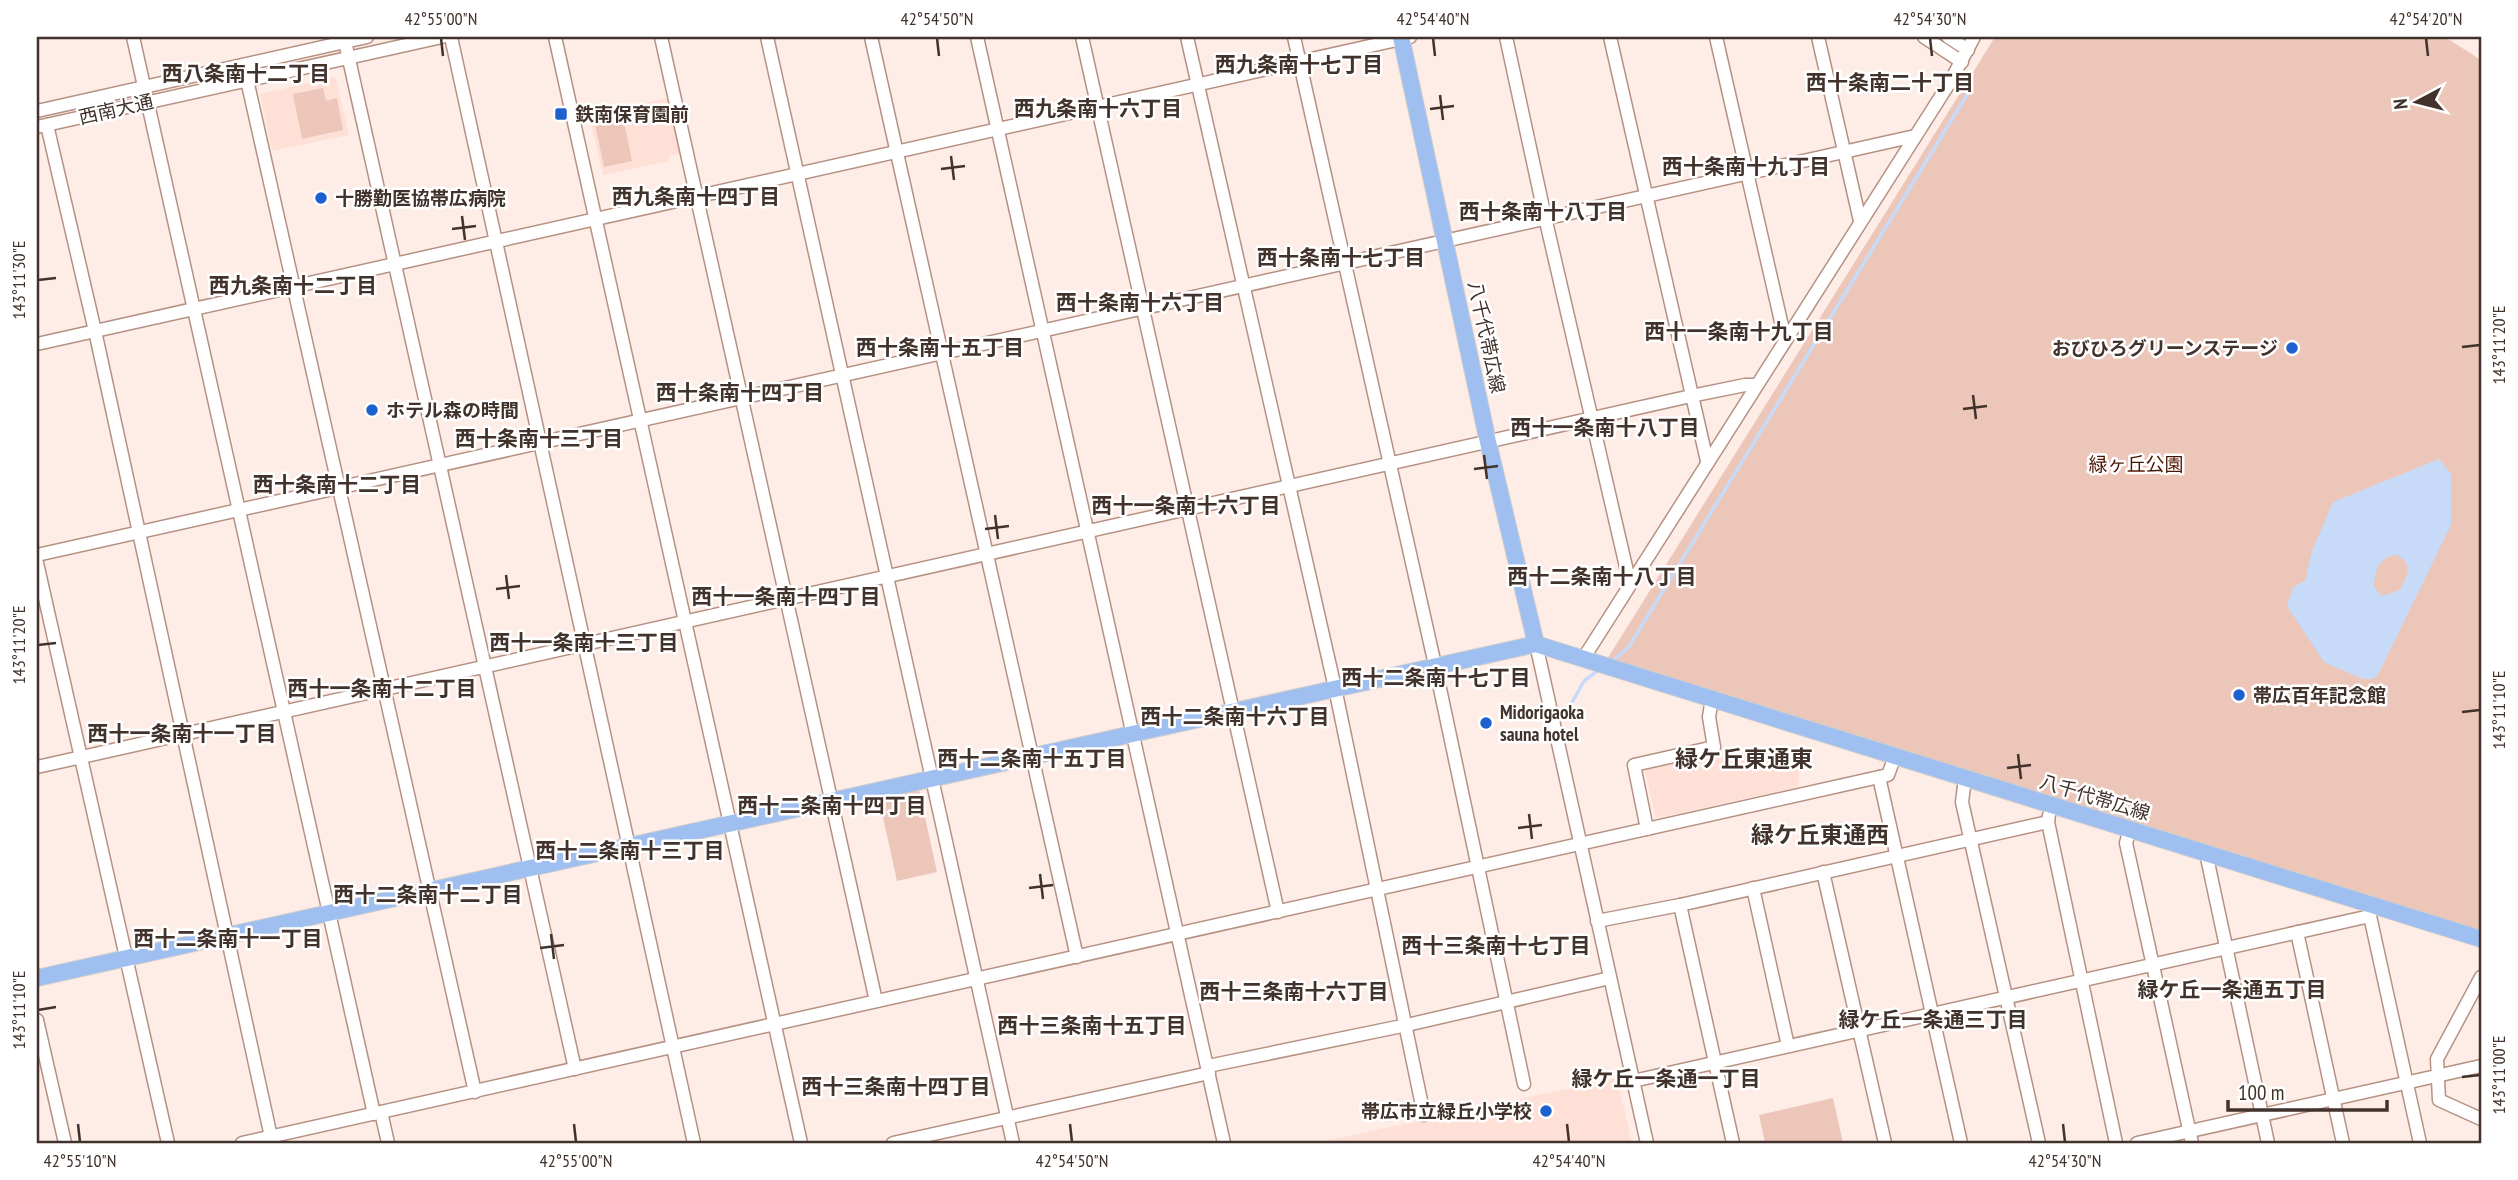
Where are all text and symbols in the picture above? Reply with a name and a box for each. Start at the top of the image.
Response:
text: 42°55'00"N [405,7,477,30]
text: 42°54'50"N [901,7,973,30]
text: 42°54'40"N [1397,7,1469,30]
text: 42°54'30"N [1894,7,1966,30]
text: 42°54'20"N [2390,7,2462,30]
district label: 西九条南十七丁目 [1215,51,1383,78]
district label: 西八条南十二丁目 [162,60,330,87]
north arrow [2382,66,2452,136]
district label: 西十条南二十丁目 [1806,69,1974,96]
street label: 西南大通 [76,89,156,129]
district label: 西九条南十六丁目 [1014,95,1182,122]
text: N [2388,98,2413,111]
place label: 鉄南保育園前 [575,102,689,126]
marker: 鉄南保育園前 [553,106,569,122]
district label: 西十条南十九丁目 [1662,153,1830,180]
district label: 西九条南十四丁目 [612,183,780,210]
place label: 十勝勤医協帯広病院 [335,186,506,210]
marker: 十勝勤医協帯広病院 [313,190,329,206]
district label: 西十条南十八丁目 [1459,198,1627,225]
text: 143°11'30"E [7,241,30,319]
district label: 西十条南十七丁目 [1257,244,1425,271]
district label: 西九条南十二丁目 [209,272,377,299]
street label: 八千代帯広線 [1463,279,1511,395]
district label: 西十条南十六丁目 [1056,289,1224,316]
text: 143°11'20"E [2487,306,2510,384]
district label: 西十一条南十九丁目 [1645,318,1834,345]
district label: 西十条南十五丁目 [856,334,1024,361]
place label: おびひろグリーンステージ [2052,336,2278,360]
marker: おびひろグリーンステージ [2284,340,2300,356]
district label: 西十条南十四丁目 [656,379,824,406]
place label: ホテル森の時間 [386,398,519,422]
marker: ホテル森の時間 [364,402,380,418]
district label: 西十一条南十八丁目 [1511,414,1700,441]
district label: 西十条南十三丁目 [455,425,623,452]
park label: 緑ヶ丘公園 [2088,452,2184,476]
district label: 西十条南十二丁目 [253,471,421,498]
district label: 西十一条南十六丁目 [1092,492,1281,519]
district label: 西十二条南十八丁目 [1508,563,1697,590]
district label: 西十一条南十四丁目 [692,583,881,610]
text: 143°11'20"E [7,606,30,684]
district label: 西十一条南十三丁目 [490,629,679,656]
district label: 西十二条南十七丁目 [1342,664,1531,691]
text: 143°11'10"E [2487,671,2510,749]
district label: 西十一条南十二丁目 [288,675,477,702]
place label: 帯広百年記念館 [2253,683,2386,707]
marker: 帯広百年記念館 [2231,687,2247,703]
place label: Midorigaoka sauna hotel [1500,700,1584,746]
district label: 西十二条南十六丁目 [1141,703,1330,730]
marker: Midorigaoka sauna hotel [1478,715,1494,731]
district label: 西十一条南十一丁目 [88,720,277,747]
district label: 緑ケ丘東通東 [1675,744,1813,773]
district label: 西十二条南十五丁目 [938,745,1127,772]
street label: 八千代帯広線 [2037,769,2153,825]
district label: 西十二条南十四丁目 [738,792,927,819]
district label: 緑ケ丘東通西 [1751,820,1889,849]
district label: 西十二条南十三丁目 [536,837,725,864]
district label: 西十二条南十二丁目 [334,881,523,908]
district label: 西十二条南十一丁目 [134,925,323,952]
district label: 西十三条南十七丁目 [1402,932,1591,959]
text: 143°11'10"E [7,971,30,1049]
district label: 緑ケ丘一条通五丁目 [2138,976,2327,1003]
district label: 西十三条南十六丁目 [1200,978,1389,1005]
district label: 緑ケ丘一条通三丁目 [1839,1006,2028,1033]
district label: 西十三条南十五丁目 [998,1012,1187,1039]
text: 143°11'00"E [2487,1036,2510,1114]
district label: 緑ケ丘一条通一丁目 [1572,1065,1761,1092]
scale bar [2228,1068,2387,1112]
district label: 西十三条南十四丁目 [802,1073,991,1100]
text: 100 m [2238,1079,2284,1106]
place label: 帯広市立緑丘小学校 [1361,1099,1532,1123]
marker: 帯広市立緑丘小学校 [1538,1103,1554,1119]
text: 42°55'10"N [44,1149,116,1172]
text: 42°55'00"N [540,1149,612,1172]
text: 42°54'50"N [1036,1149,1108,1172]
text: 42°54'40"N [1533,1149,1605,1172]
text: 42°54'30"N [2029,1149,2101,1172]

